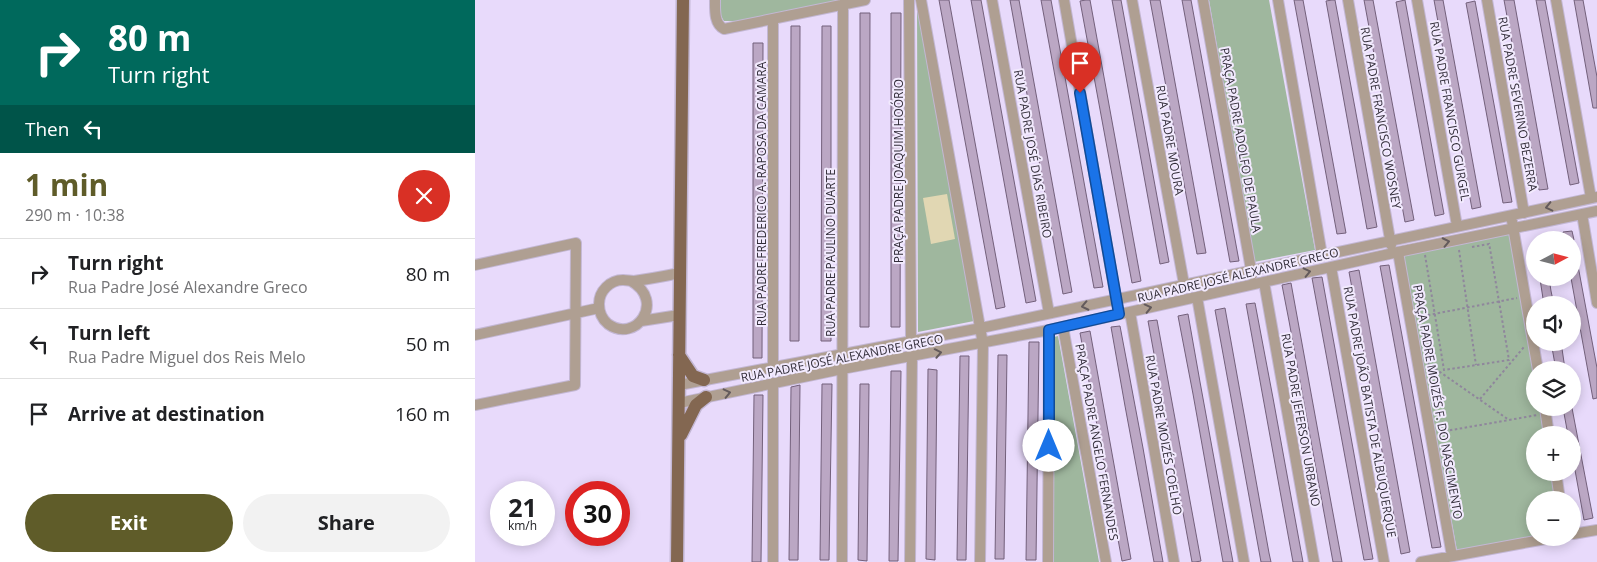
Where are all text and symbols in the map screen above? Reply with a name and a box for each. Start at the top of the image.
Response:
text: 80 m [108,14,191,61]
street label: RUA PADRE SEVERINO BEZERRA [1494,15,1542,193]
icon: right [25,20,90,85]
street label: RUA PADRE FRANCISCO GURGEL [1426,20,1474,202]
street label: RUA PADRE FRANCISCO WOSNEY [1357,26,1405,211]
pin [1059,42,1101,93]
street label: PRAÇA PADRE ADOLFO DE PAULA [1216,46,1266,234]
icon: arrive [1066,49,1094,77]
text: Turn right [108,59,210,89]
street label: RUA PADRE FREDERICO A. RAPOSA DA CAMARA [753,61,770,326]
street label: RUA PADRE JOSÉ DIAS RIBEIRO [1010,68,1056,240]
street label: PRAÇA PADRE JOAQUIM HOÓRIO [890,79,907,263]
street label: RUA PADRE MOURA [1152,84,1188,197]
icon: left [79,115,107,143]
text: Then [25,116,69,142]
text: 1 min [25,164,108,205]
street label: RUA PADRE PAULINO DUARTE [822,169,839,337]
button: close [398,170,450,222]
one-way arrow [1545,201,1554,212]
text: 290 m · 10:38 [25,204,125,226]
north arrow [1526,231,1581,286]
map controls [1526,231,1581,546]
one-way arrow [1442,237,1450,247]
street label: RUA PADRE JOSÉ ALEXANDRE GRECO [1136,244,1340,306]
text: Turn right [68,250,163,276]
icon: right [25,260,53,288]
text: 80 m [406,261,450,287]
one-way arrow [1302,267,1311,278]
text: Rua Padre José Alexandre Greco [68,276,308,298]
street label: PRAÇA PADRE MOIZÉS F. DO NASCIMENTO [1409,283,1467,521]
street label: RUA PADRE JOÃO BATISTA DE ALBUQUERQUE [1339,285,1401,539]
button: sound [1526,296,1581,351]
one-way arrow [1080,300,1089,310]
one-way arrow [1144,303,1153,314]
text: Turn left [68,320,150,346]
icon: left [25,330,53,358]
street label: RUA PADRE JOSÉ ALEXANDRE GRECO [739,330,945,386]
text: 50 m [406,331,450,357]
street label: RUA PADRE JEFERSON URBANO [1277,332,1325,508]
street label: PRAÇA PADRE ANGELO FERNANDES [1071,342,1123,542]
text: Rua Padre Miguel dos Reis Melo [68,346,306,368]
one-way arrow [933,348,942,358]
street label: RUA PADRE MOIZÉS COELHO [1142,354,1186,516]
button: layers [1526,361,1581,416]
one-way arrow [722,388,731,399]
icon: arrive [25,400,53,428]
text: Arrive at destination [68,401,265,427]
text: 160 m [395,401,450,427]
position arrow [1022,419,1074,471]
button: + [1526,426,1581,481]
speed limit sign: 30 [565,481,630,546]
text: 21 [508,490,537,524]
button: − [1526,491,1581,546]
button: Exit [25,494,233,552]
button: Share [243,494,450,552]
text: km/h [508,517,537,534]

